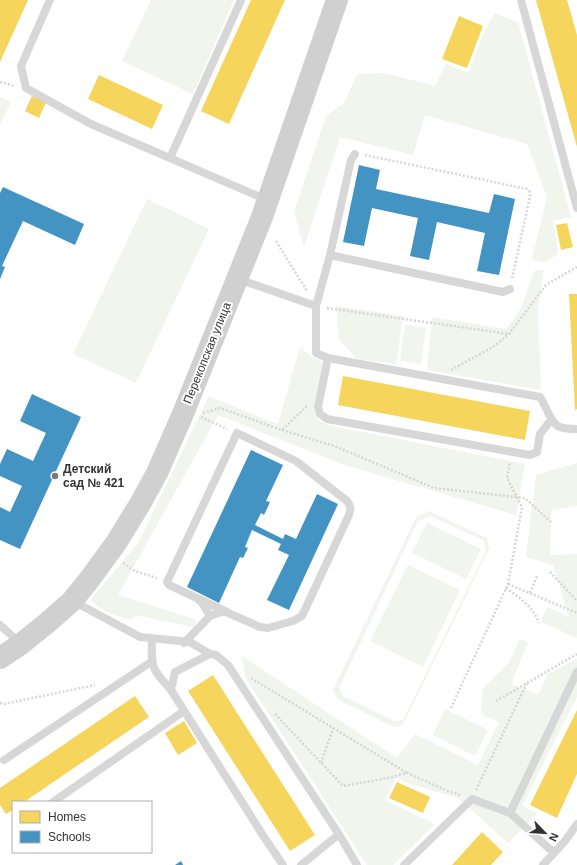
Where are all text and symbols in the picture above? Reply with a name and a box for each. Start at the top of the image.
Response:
street label: Перекопская улица [180,300,234,406]
place label: Детский сад № 421 [63,462,125,490]
marker: Детский сад № 421 [50,471,60,481]
legend [12,801,152,853]
text: Homes [48,810,86,824]
north arrow [525,813,565,853]
text: Schools [48,830,91,844]
text: N [547,831,561,843]

